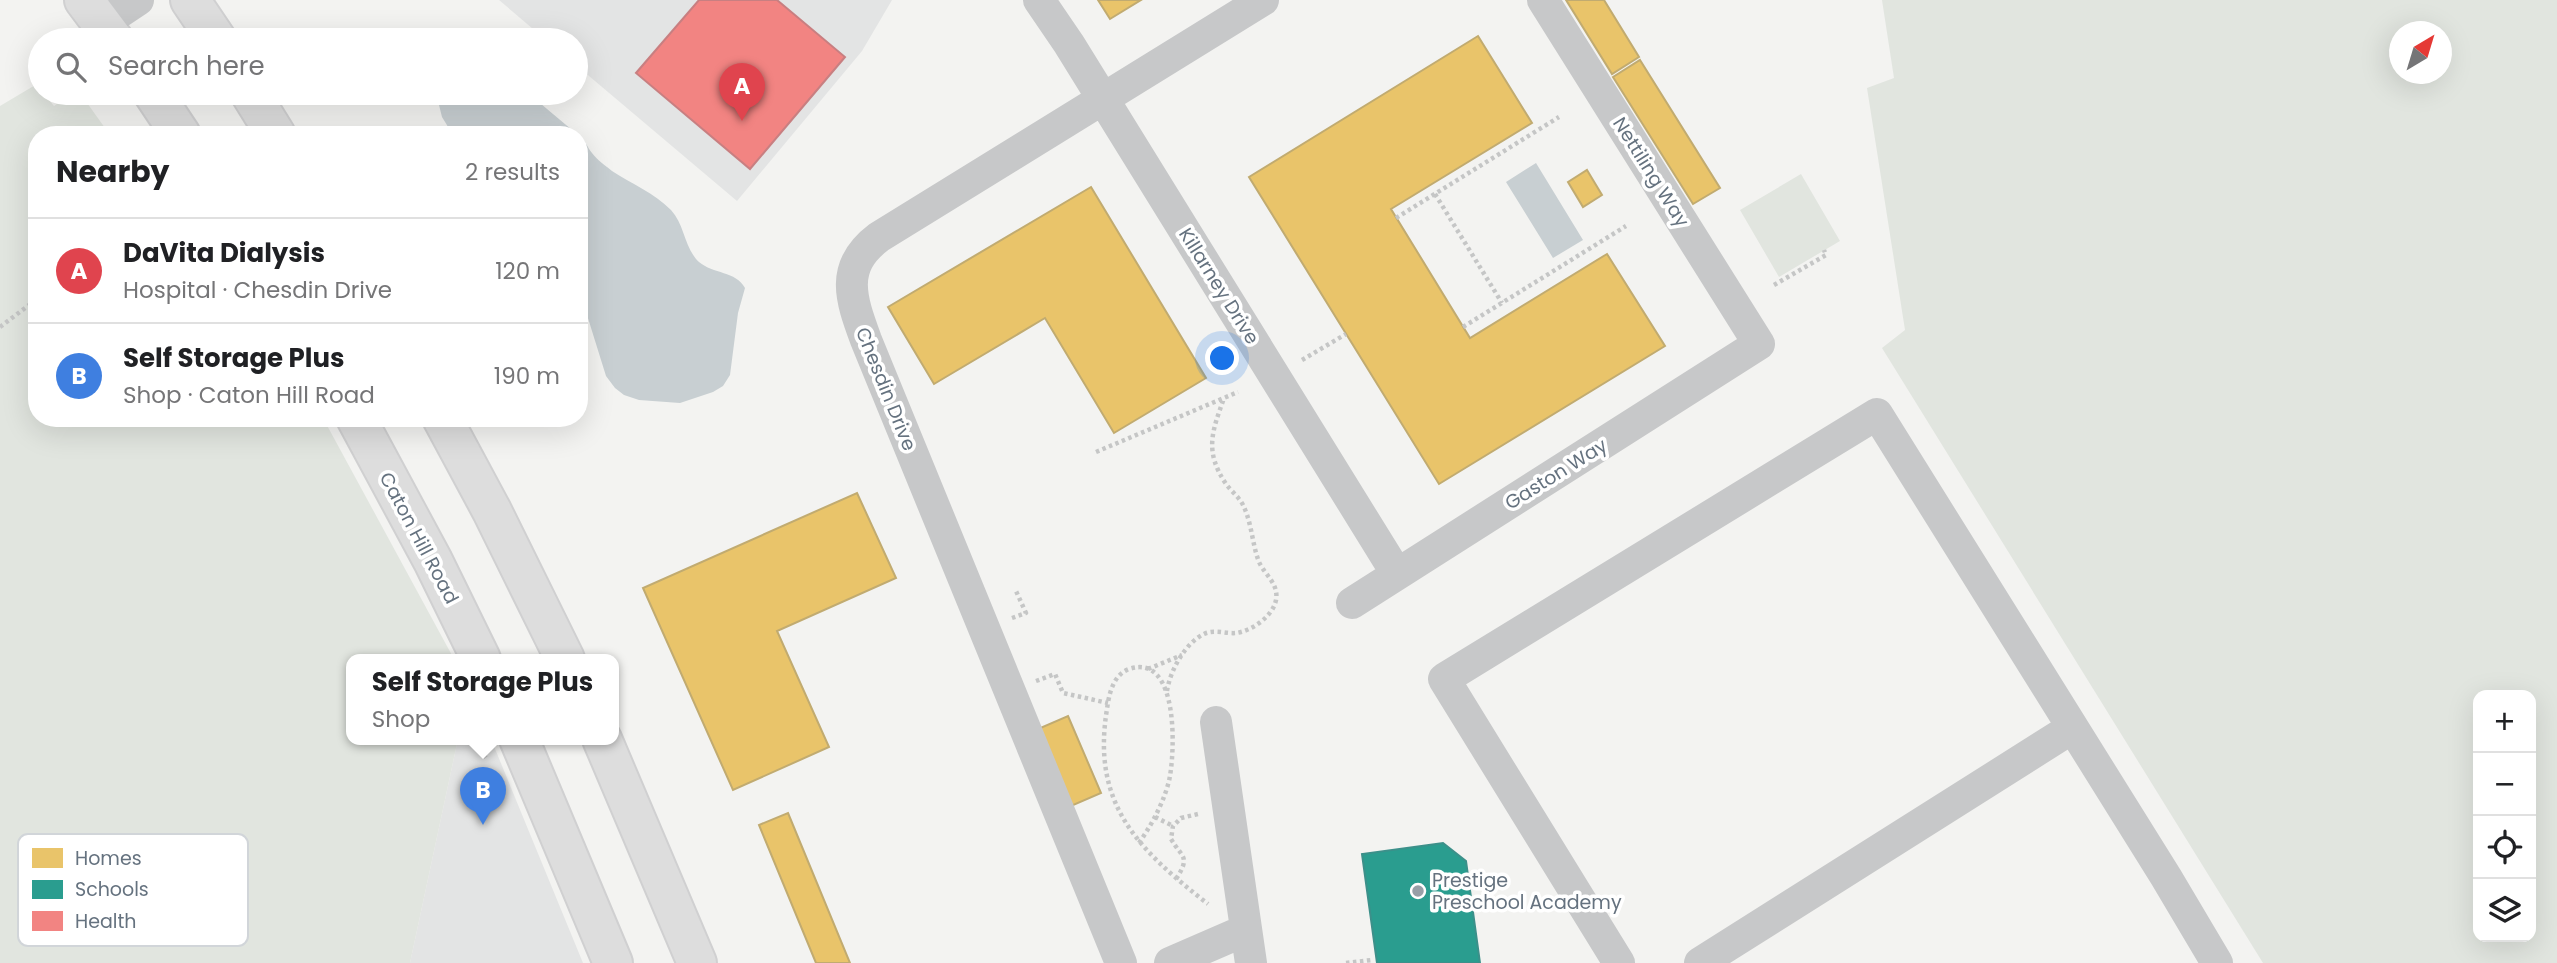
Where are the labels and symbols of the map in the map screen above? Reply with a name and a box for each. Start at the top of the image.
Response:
north arrow [2389,21,2452,84]
pin: A [719,63,765,121]
street label: Nettiling Way [1606,112,1696,232]
street label: Killarney Drive [1172,223,1266,349]
street label: Chesdin Drive [849,323,923,455]
your location [1205,341,1239,375]
street label: Gaston Way [1500,432,1613,516]
street label: Caton Hill Road [373,467,465,609]
pin: B [460,767,506,825]
legend [18,834,248,946]
text: Homes [75,845,142,872]
place label: Prestige Preschool Academy [1432,867,1622,916]
text: Schools [75,876,149,903]
marker: Prestige Preschool Academy [1410,883,1426,899]
text: Health [75,908,137,935]

